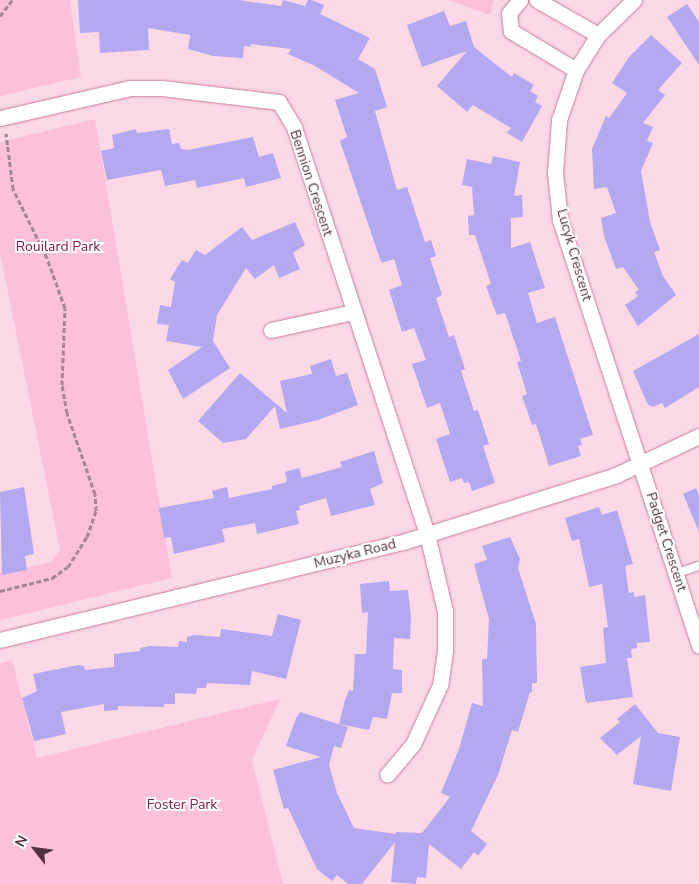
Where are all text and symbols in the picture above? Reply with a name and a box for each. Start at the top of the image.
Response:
street label: Bennion Crescent [286,128,336,238]
street label: Lucyk Crescent [553,207,595,303]
park label: Rouilard Park [16,239,100,255]
street label: Padget Crescent [642,490,690,594]
street label: Muzyka Road [312,536,398,572]
park label: Foster Park [147,797,217,813]
north arrow [10,824,60,874]
text: N [11,832,32,851]

